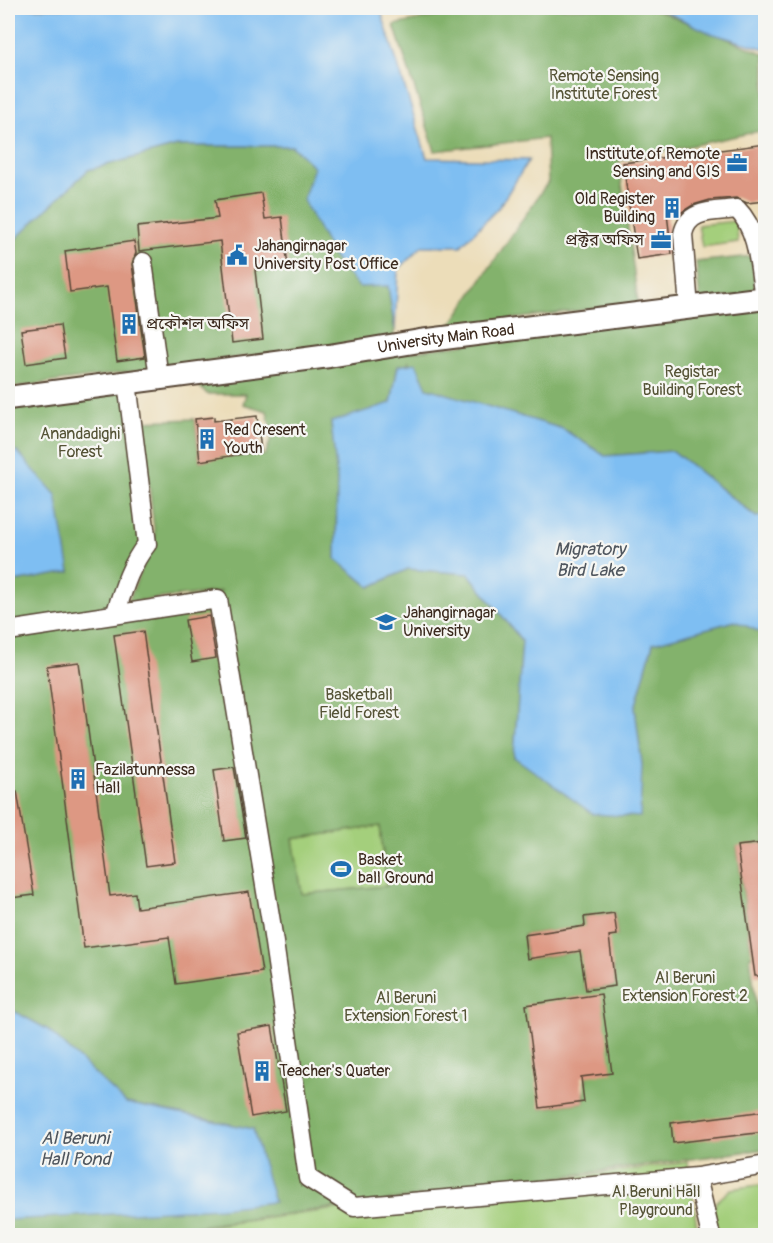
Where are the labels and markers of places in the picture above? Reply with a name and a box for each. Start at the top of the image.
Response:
place label: Institute of Remote Sensing and GIS [585,144,720,182]
office icon: Institute of Remote Sensing and GIS [725,151,749,175]
place label: Old Register Building [574,189,655,227]
building icon: Old Register Building [660,196,684,220]
office icon: প্রক্টর অফিস [649,228,673,252]
place label: প্রক্টর অফিস [565,230,645,250]
place label: Jahangirnagar University Post Office [254,236,399,274]
public building icon: Jahangirnagar University Post Office [225,243,249,267]
building icon: প্রকৌশল অফিস [117,312,141,336]
place label: প্রকৌশল অফিস [146,314,250,334]
place label: Red Cresent Youth [223,420,306,458]
building icon: Red Cresent Youth [195,427,219,451]
place label: Jahangirnagar University [403,603,496,641]
school or university icon: Jahangirnagar University [374,610,398,634]
place label: Fazilatunnessa Hall [95,760,195,798]
building icon: Fazilatunnessa Hall [66,767,90,791]
place label: Basket ball Ground [358,850,434,888]
sports icon: Basket ball Ground [329,857,353,881]
building icon: Teacher's Quater [250,1059,274,1083]
place label: Teacher's Quater [279,1061,390,1081]

